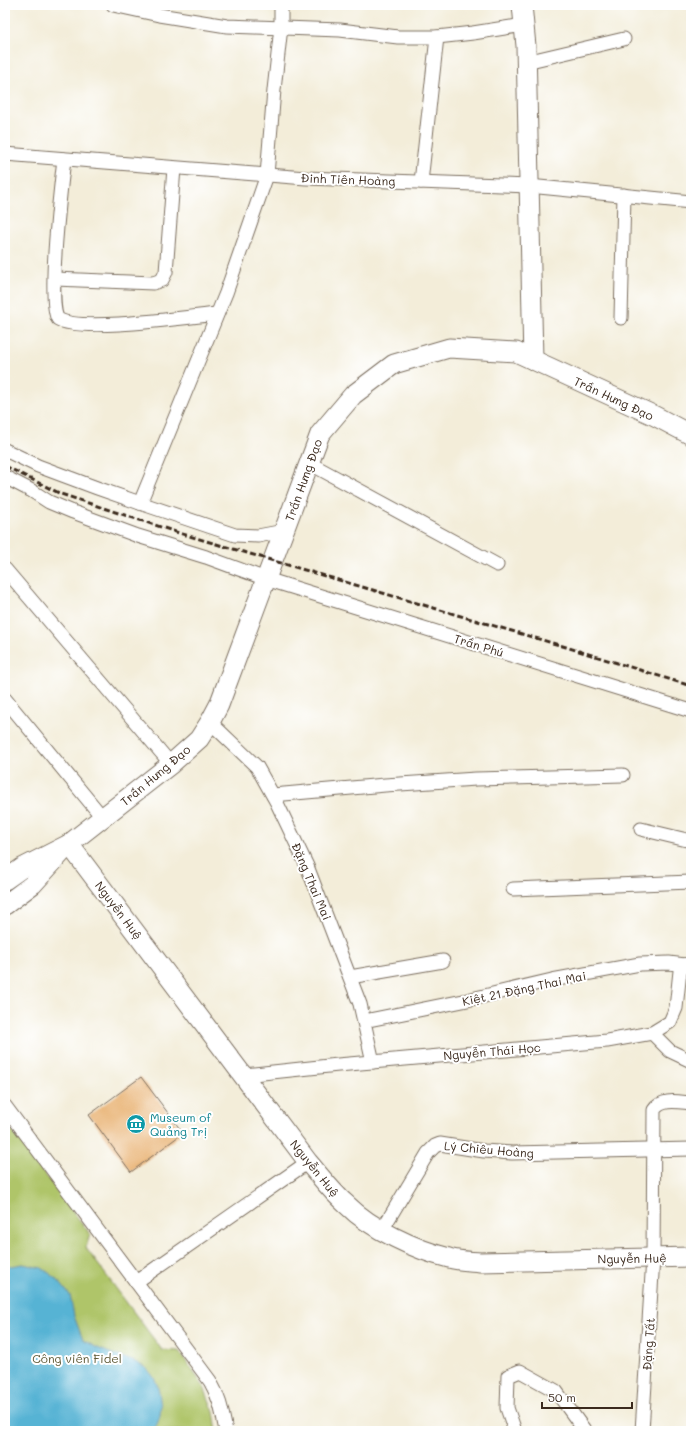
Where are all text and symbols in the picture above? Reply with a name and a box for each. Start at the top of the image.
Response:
street label: Đinh Tiên Hoàng [300,169,396,189]
street label: Trần Hưng Đạo [571,372,657,424]
street label: Trần Hưng Đạo [281,437,325,523]
street label: Trần Phú [452,630,506,660]
street label: Trần Hưng Đạo [117,741,193,809]
street label: Đặng Thai Mai [288,840,336,922]
street label: Nguyễn Huệ [92,878,146,942]
street label: Kiệt 21 Đặng Thai Mai [461,967,587,1009]
street label: Nguyễn Thái Học [443,1039,541,1063]
place label: Museum of Quảng Trị [150,1109,211,1139]
museum icon: Museum of Quảng Trị [125,1113,147,1135]
street label: Nguyễn Huệ [287,1136,343,1200]
street label: Lý Chiêu Hoàng [443,1137,535,1161]
street label: Nguyễn Huệ [597,1249,667,1267]
street label: Đặng Tất [638,1317,658,1371]
park label: Công viên Fidel [32,1350,122,1366]
scale bar [542,1384,632,1410]
text: 50 m [548,1389,576,1405]

